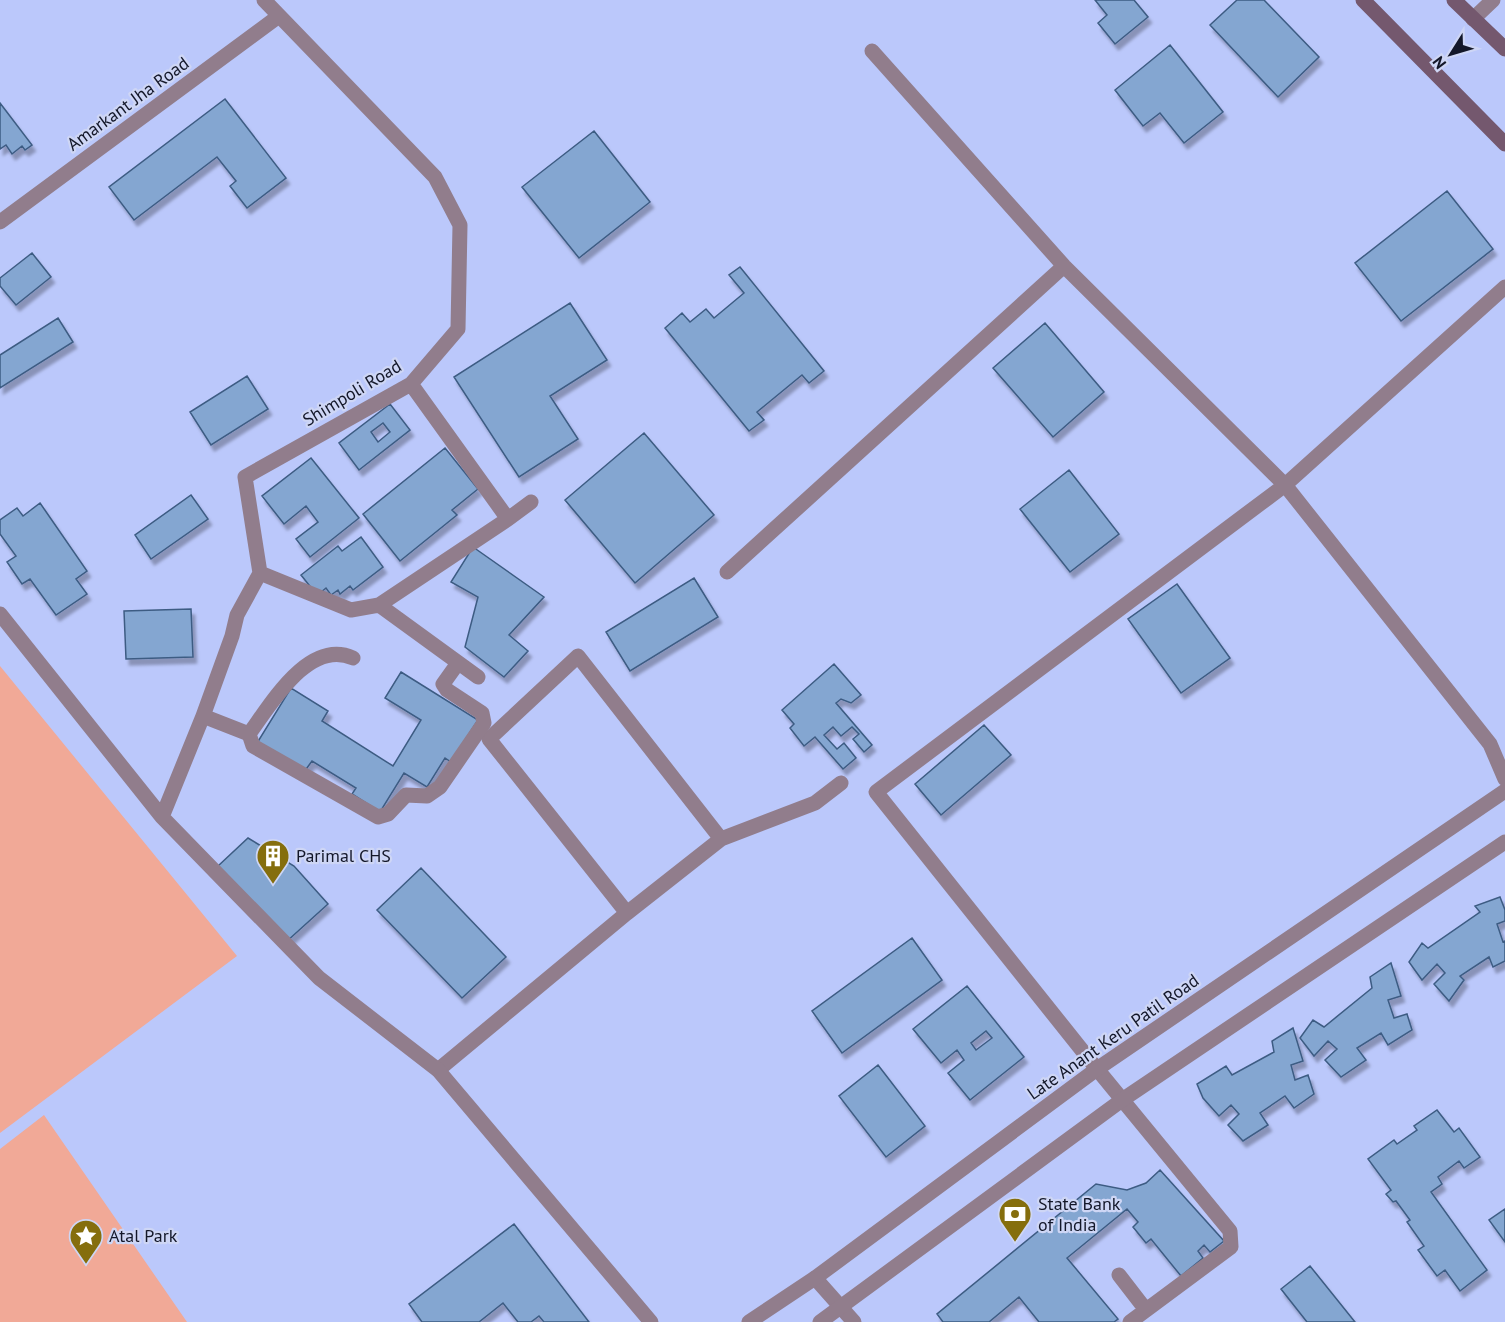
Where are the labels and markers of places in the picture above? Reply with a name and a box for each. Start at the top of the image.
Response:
building icon: Parimal CHS [255,838,291,885]
place label: Parimal CHS [296,844,391,867]
place label: State Bank of India [1038,1192,1121,1236]
bank icon: State Bank of India [997,1196,1033,1243]
place icon: Atal Park [68,1218,104,1265]
place label: Atal Park [109,1224,178,1247]

